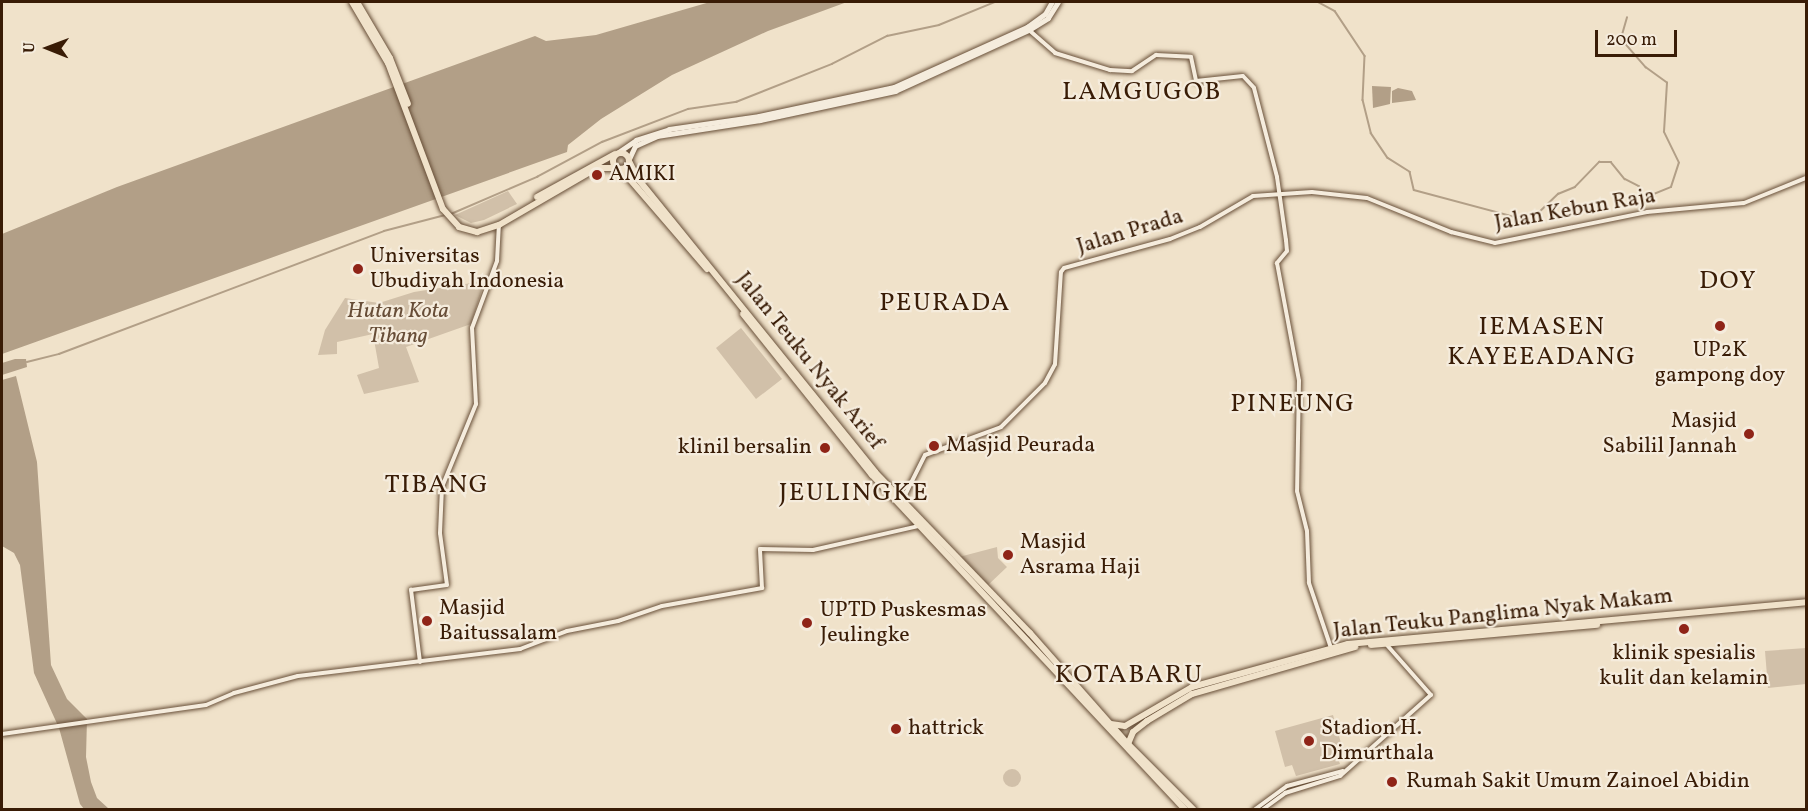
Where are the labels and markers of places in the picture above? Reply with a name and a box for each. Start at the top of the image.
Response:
place label: AMIKI [609,162,675,188]
marker: AMIKI [590,168,604,182]
place label: Universitas Ubudiyah Indonesia [370,243,564,294]
marker: Universitas Ubudiyah Indonesia [351,262,365,276]
marker: UP2K gampong doy [1711,317,1729,335]
place label: UP2K gampong doy [1655,337,1785,388]
place label: Masjid Sabilil Jannah [1603,408,1737,460]
marker: Masjid Sabilil Jannah [1742,427,1756,441]
place label: Masjid Peurada [946,433,1095,459]
place label: klinil bersalin [678,435,812,461]
marker: klinil bersalin [816,439,834,457]
marker: Masjid Peurada [927,439,941,453]
place label: Masjid Asrama Haji [1020,529,1140,580]
marker: Masjid Asrama Haji [1001,548,1015,562]
place label: Masjid Baitussalam [439,595,557,646]
place label: UPTD Puskesmas Jeulingke [820,597,986,648]
marker: Masjid Baitussalam [420,614,434,628]
marker: UPTD Puskesmas Jeulingke [798,614,816,632]
marker: klinik spesialis kulit dan kelamin [1675,620,1693,638]
place label: klinik spesialis kulit dan kelamin [1599,640,1769,692]
place label: Stadion H. Dimurthala [1321,715,1434,766]
place label: hattrick [908,716,984,742]
marker: hattrick [889,722,903,736]
marker: Stadion H. Dimurthala [1302,734,1316,748]
place label: Rumah Sakit Umum Zainoel Abidin [1406,769,1750,795]
marker: Rumah Sakit Umum Zainoel Abidin [1383,773,1401,791]

